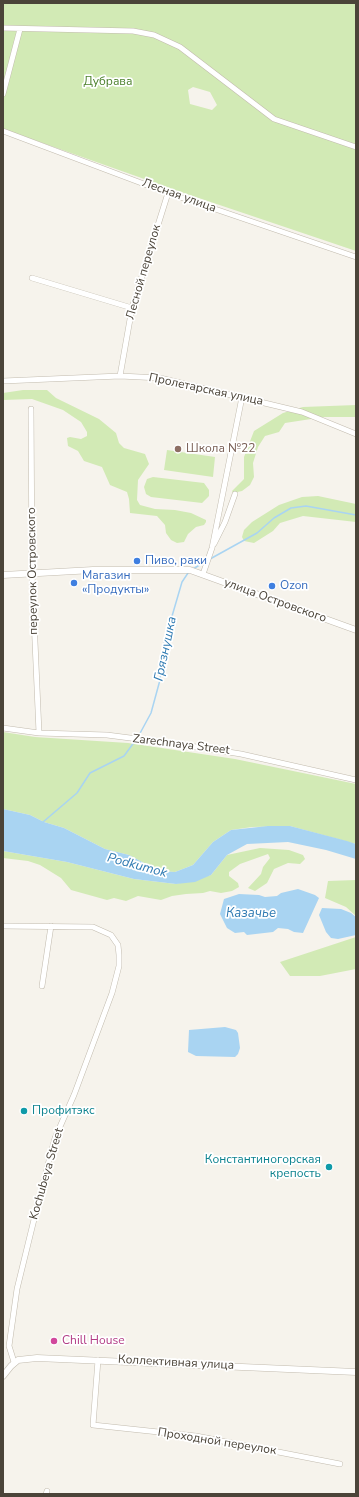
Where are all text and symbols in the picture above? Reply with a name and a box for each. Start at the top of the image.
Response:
park label: Дубрава [84,75,132,89]
street label: Лесная улица [140,176,218,216]
street label: Лесной переулок [124,223,164,321]
street label: Пролетарская улица [147,371,265,409]
place label: Школа №22 [186,442,255,456]
marker: Школа №22 [173,444,183,454]
street label: переулок Островского [25,507,41,635]
place label: Пиво, раки [145,554,207,568]
marker: Пиво, раки [132,556,142,566]
place label: Магазин «Продукты» [82,569,149,597]
street label: улица Островского [222,576,328,626]
marker: Магазин «Продукты» [69,578,79,588]
place label: Ozon [280,579,308,593]
marker: Ozon [267,581,277,591]
water label: Грязнушка [152,615,180,683]
street label: Zarechnaya Street [132,732,230,758]
water label: Podkumok [105,851,169,881]
water label: Казачье [226,906,276,922]
place label: Профитэкс [32,1104,95,1118]
marker: Профитэкс [19,1106,29,1116]
street label: Kochubeya Street [27,1127,67,1221]
place label: Константиногорская крепость [205,1153,321,1181]
marker: Константиногорская крепость [324,1162,334,1172]
place label: Chill House [62,1334,125,1348]
marker: Chill House [49,1336,59,1346]
street label: Коллективная улица [118,1353,234,1373]
street label: Проходной переулок [157,1426,277,1458]

